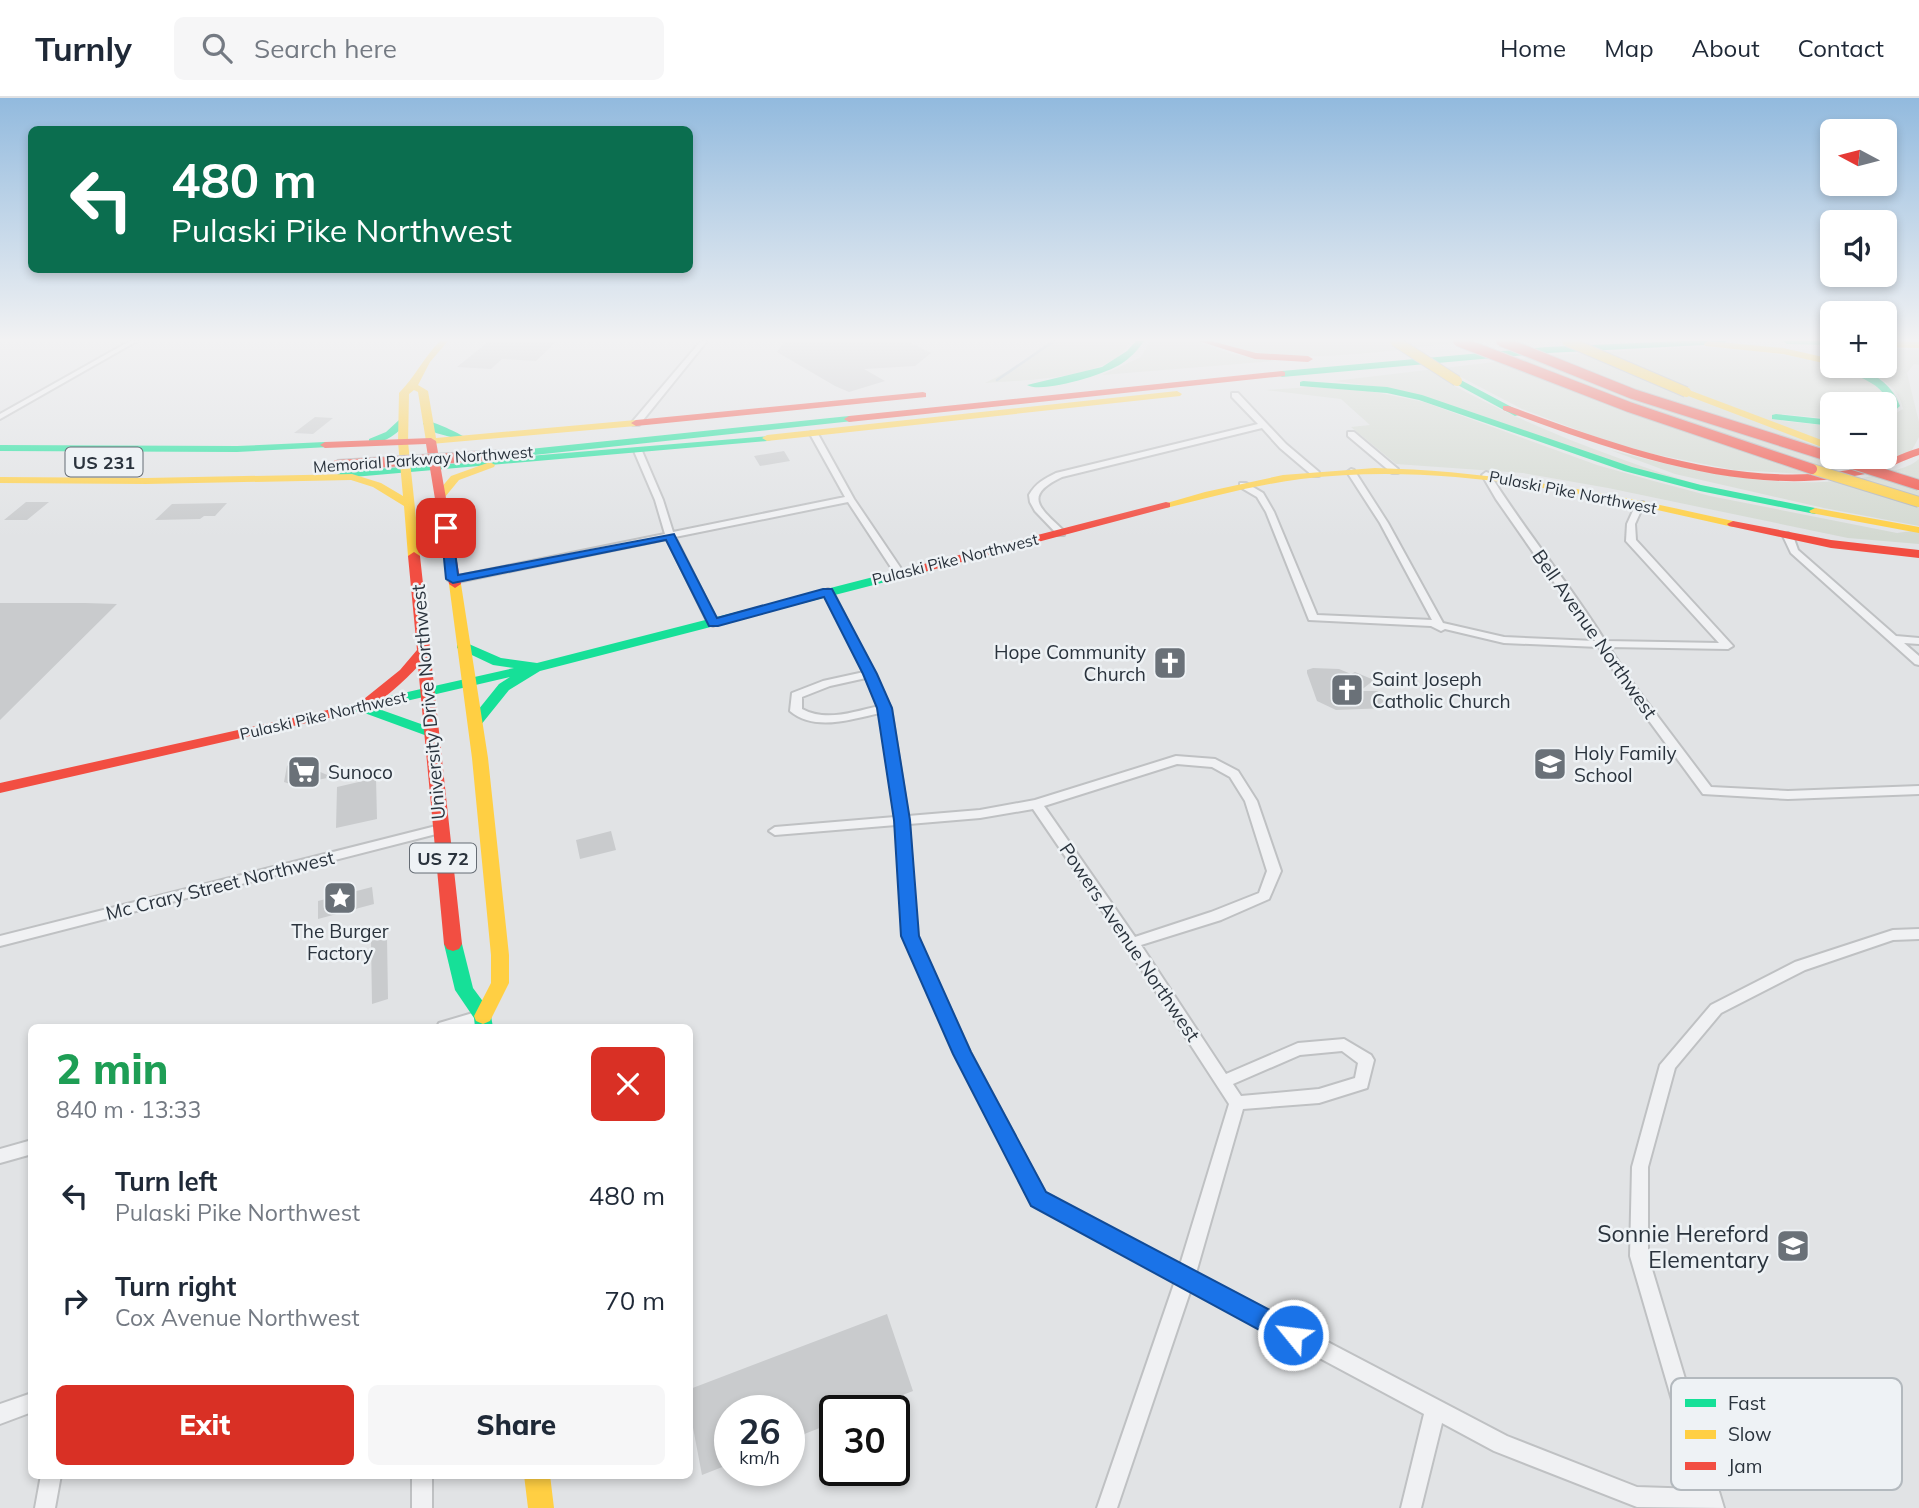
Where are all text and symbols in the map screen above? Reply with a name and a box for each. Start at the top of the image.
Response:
search box [174,17,664,80]
text: Turnly [35,28,132,69]
icon: search [198,29,236,67]
text: Search here [254,32,397,65]
text: Home [1500,33,1566,63]
text: Map [1604,33,1654,63]
text: About [1692,33,1760,63]
text: Contact [1798,33,1884,63]
north arrow [1820,119,1897,196]
map controls [1820,119,1897,469]
text: 480 m [171,149,317,210]
icon: left [56,154,147,245]
text: Pulaski Pike Northwest [171,210,512,250]
button: sound [1820,210,1897,287]
button: + [1820,301,1897,378]
button: − [1820,392,1897,469]
street label: Memorial Parkway Northwest [312,441,534,477]
road number: US 231 [66,448,142,476]
street label: Pulaski Pike Northwest [1487,466,1659,518]
pin [416,498,476,558]
icon: arrive [427,509,465,547]
street label: Pulaski Pike Northwest [870,529,1040,589]
street label: Bell Avenue Northwest [1527,545,1663,724]
street label: University Drive Northwest [406,583,450,821]
place label: Hope Community Church [994,640,1146,686]
church icon: Hope Community Church [1151,644,1189,682]
place label: Saint Joseph Catholic Church [1372,667,1511,713]
church icon: Saint Joseph Catholic Church [1328,671,1366,709]
street label: Pulaski Pike Northwest [238,686,409,744]
place label: Holy Family School [1574,741,1677,787]
school or university icon: Holy Family School [1531,745,1569,783]
supermarket icon: Sunoco [285,753,323,791]
place label: Sunoco [328,760,393,784]
street label: Powers Avenue Northwest [1054,838,1206,1046]
road number: US 72 [410,844,476,872]
street label: Mc Crary Street Northwest [103,845,337,925]
place icon: The Burger Factory [321,879,359,917]
place label: The Burger Factory [291,919,389,965]
text: 2 min [56,1042,169,1095]
button: close [591,1047,665,1121]
text: 840 m · 13:33 [56,1095,201,1124]
text: Turn left [115,1165,217,1198]
icon: left [56,1177,94,1215]
text: 480 m [589,1179,665,1212]
text: Pulaski Pike Northwest [115,1198,360,1227]
place label: Sonnie Hereford Elementary [1597,1219,1769,1274]
school or university icon: Sonnie Hereford Elementary [1774,1227,1812,1265]
text: Turn right [115,1270,236,1303]
icon: right [56,1282,94,1320]
text: 70 m [604,1284,665,1317]
position arrow [1256,1298,1330,1372]
text: Cox Avenue Northwest [115,1303,360,1332]
legend [1671,1378,1902,1490]
button: Exit [56,1385,354,1465]
button: Share [368,1385,665,1465]
text: Fast [1728,1391,1766,1415]
speed limit sign: 30 [819,1395,910,1486]
text: 26 [738,1409,781,1453]
text: Slow [1728,1422,1772,1446]
text: km/h [739,1446,780,1469]
text: Jam [1728,1454,1762,1478]

